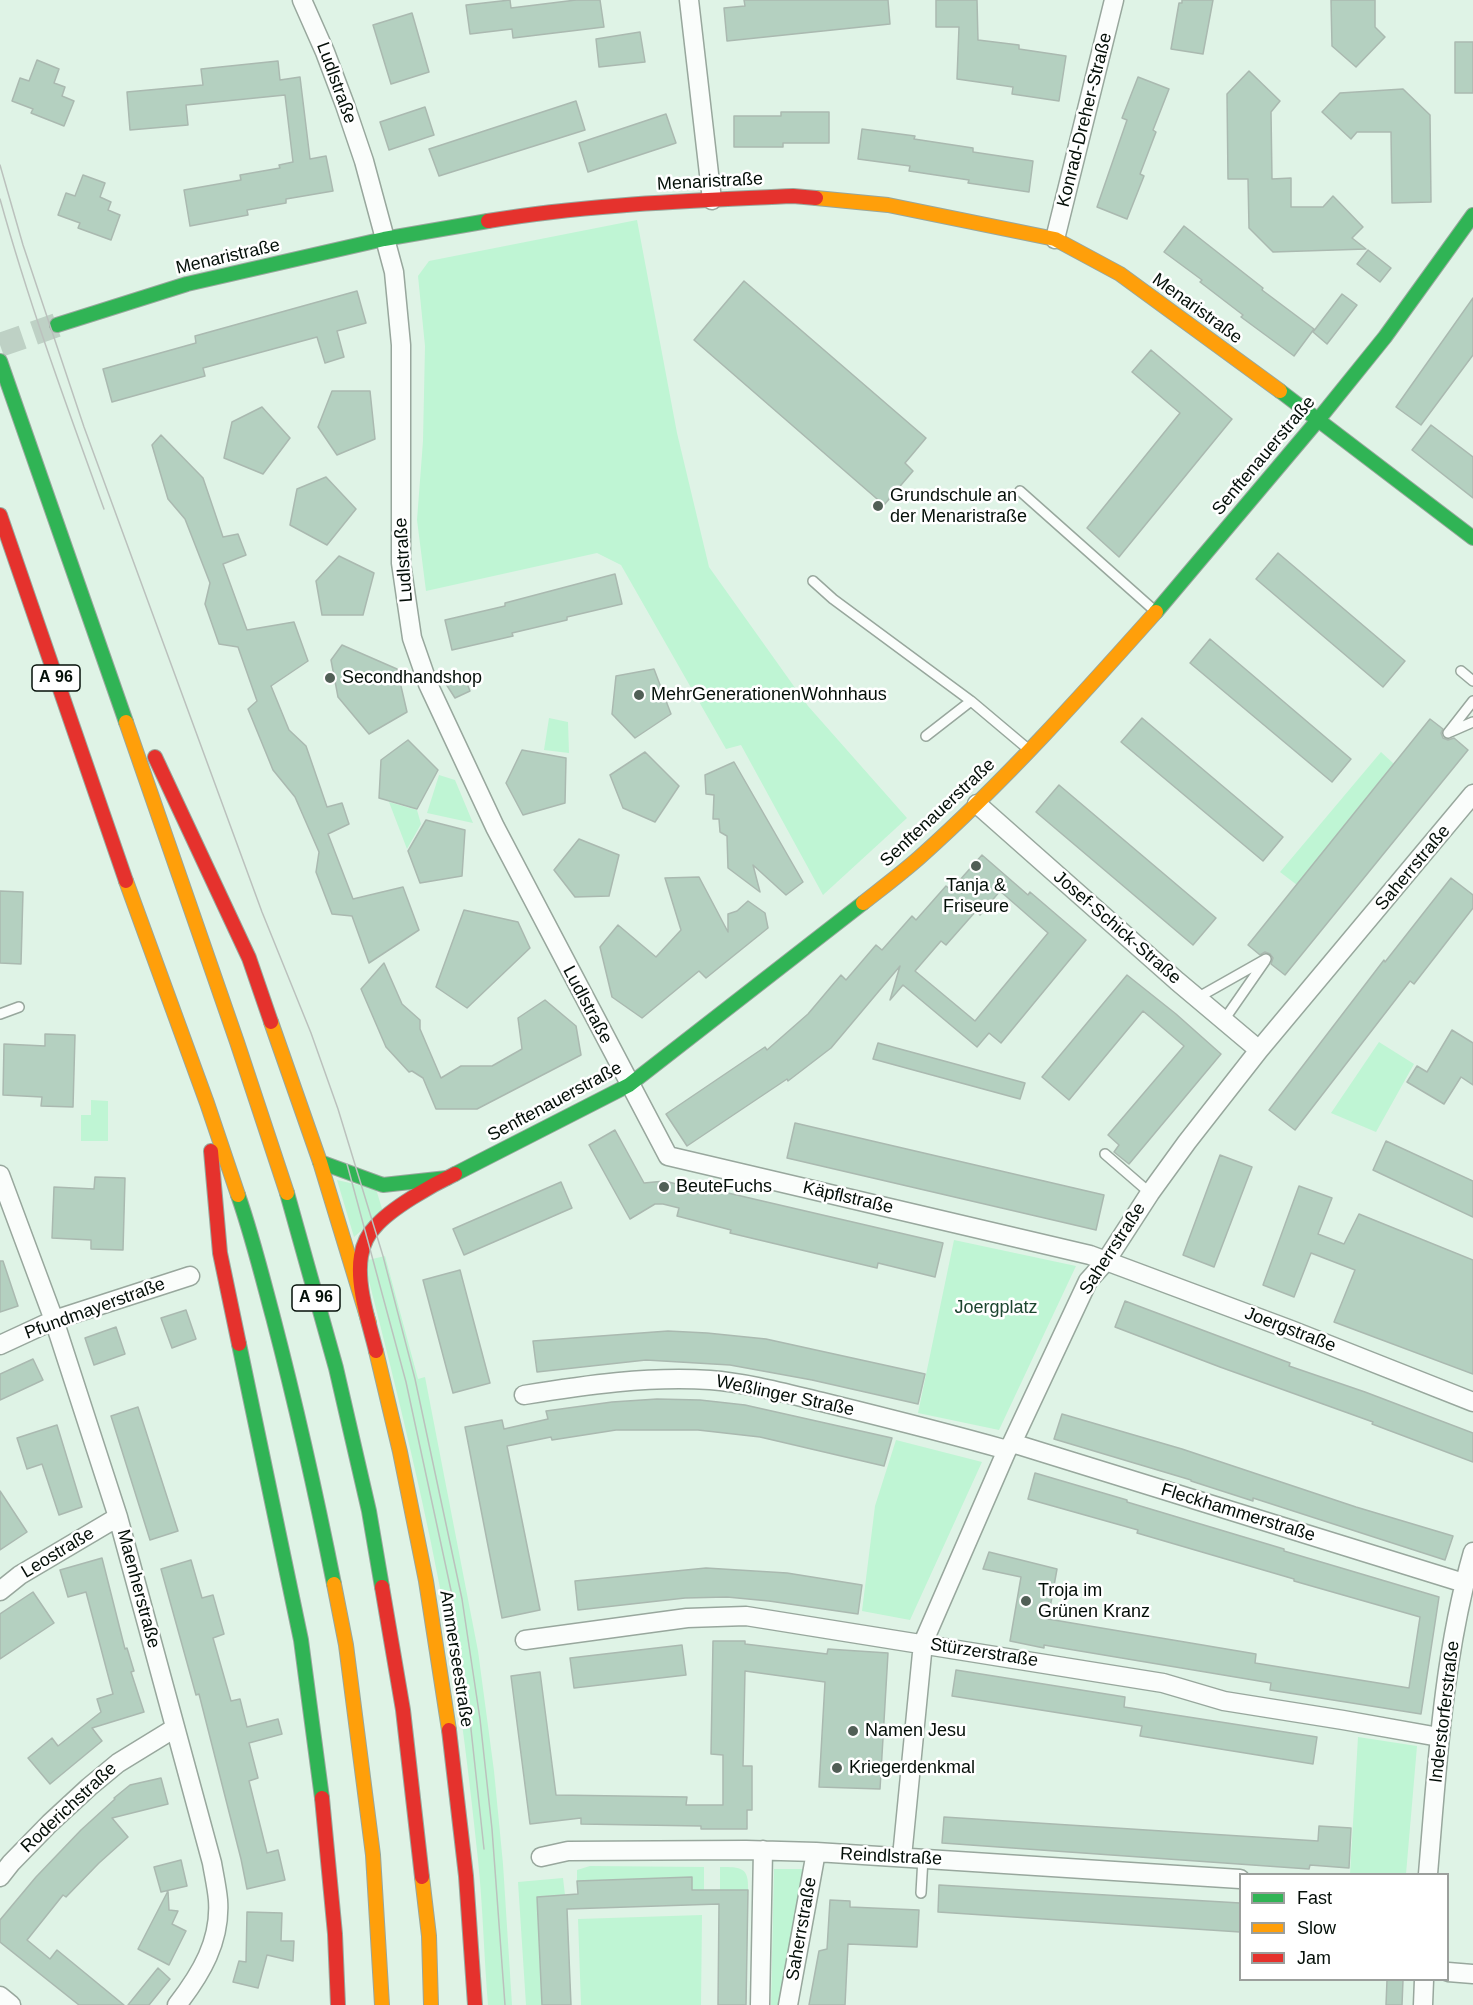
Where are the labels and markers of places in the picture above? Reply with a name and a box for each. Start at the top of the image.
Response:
place label: Grundschule an der Menaristraße [890,485,1027,528]
marker: Grundschule an der Menaristraße [871,499,885,513]
place label: Secondhandshop [342,667,482,689]
marker: Secondhandshop [323,671,337,685]
place label: MehrGenerationenWohnhaus [651,684,887,706]
marker: MehrGenerationenWohnhaus [632,688,646,702]
marker: Tanja & Friseure [969,859,983,873]
place label: Tanja & Friseure [943,875,1009,918]
place label: BeuteFuchs [676,1176,772,1198]
marker: BeuteFuchs [657,1180,671,1194]
place label: Troja im Grünen Kranz [1038,1580,1150,1622]
marker: Troja im Grünen Kranz [1019,1594,1033,1608]
place label: Namen Jesu [865,1720,966,1742]
marker: Namen Jesu [846,1724,860,1738]
place label: Kriegerdenkmal [849,1757,975,1779]
marker: Kriegerdenkmal [830,1761,844,1775]

